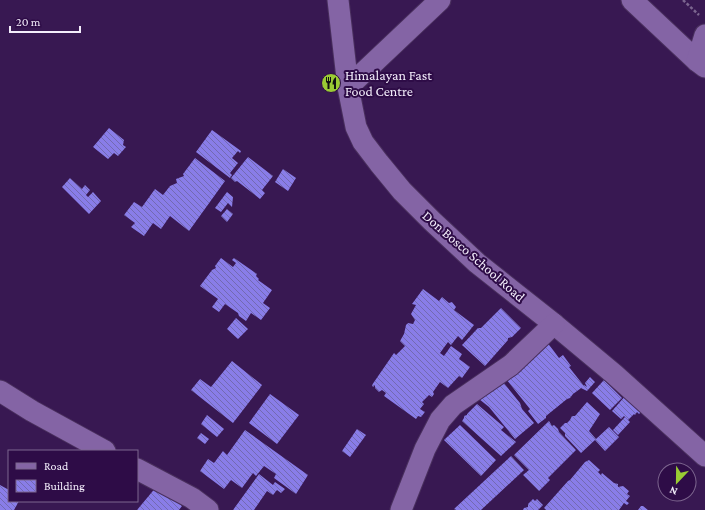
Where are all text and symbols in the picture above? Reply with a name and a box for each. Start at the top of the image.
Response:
scale bar [10,8,80,34]
text: 20 m [16,15,41,29]
place label: Himalayan Fast Food Centre [345,67,432,99]
restaurant icon: Himalayan Fast Food Centre [320,72,342,94]
street label: Don Bosco School Road [420,207,529,305]
legend [8,450,138,502]
text: Road [44,459,69,473]
north arrow [657,462,697,502]
text: Building [44,479,85,493]
text: N [667,484,679,498]

